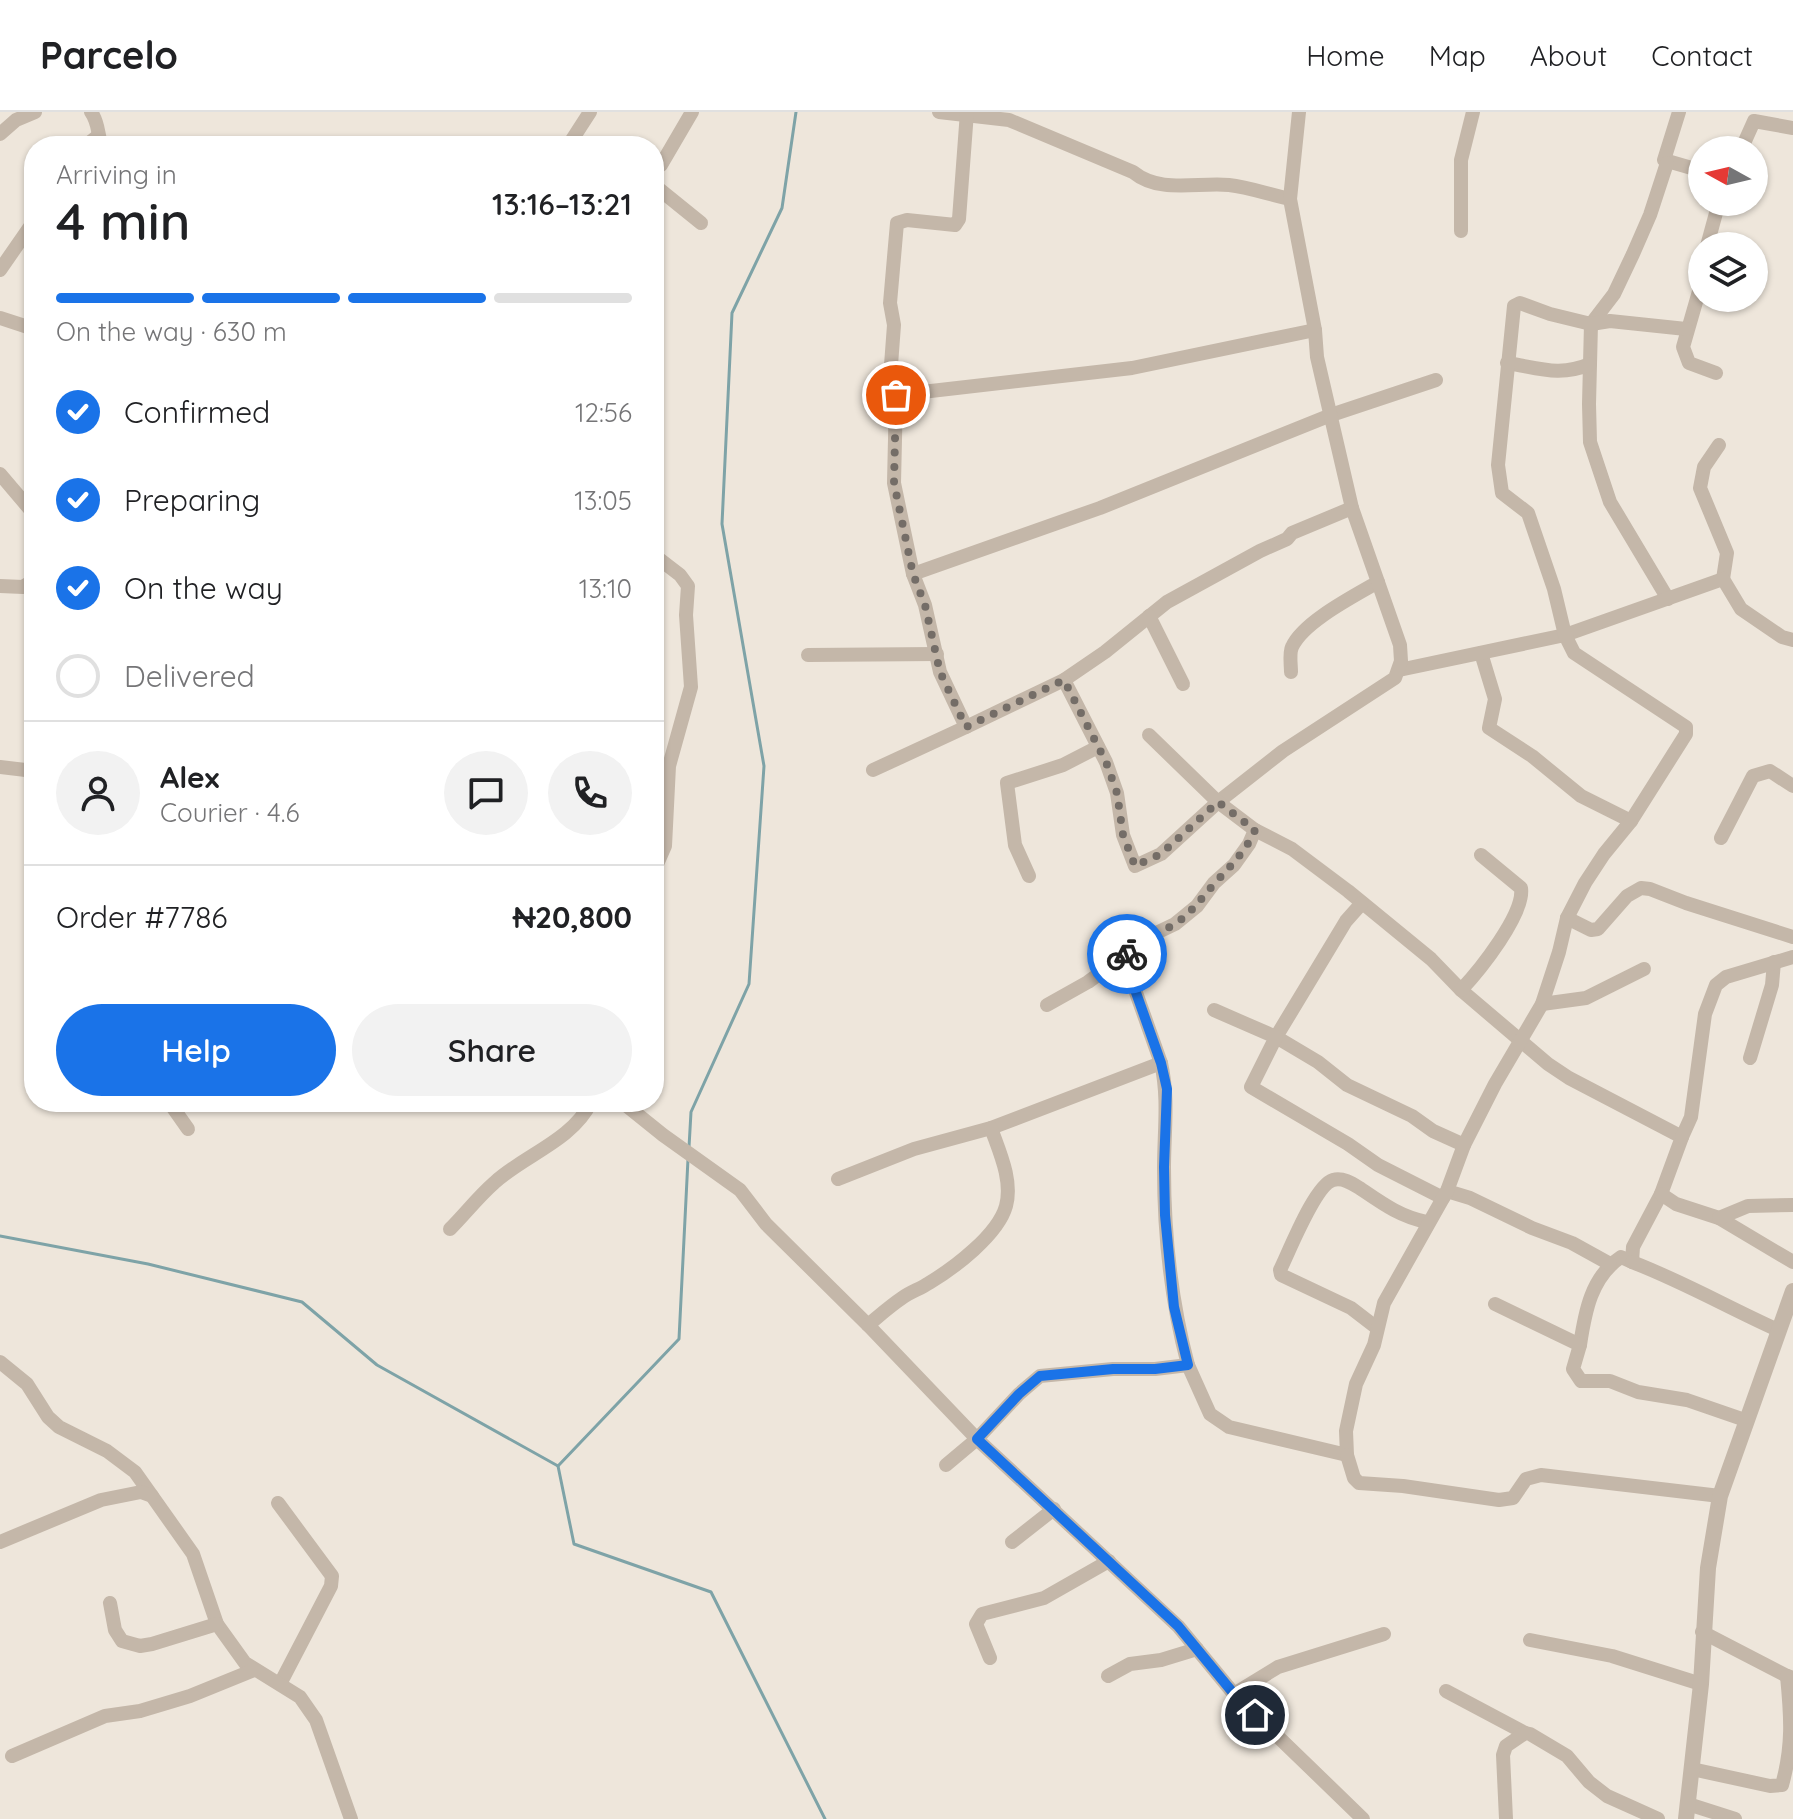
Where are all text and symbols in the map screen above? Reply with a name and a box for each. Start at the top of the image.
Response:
text: Parcelo [40,31,178,79]
text: Home [1306,38,1385,73]
text: Map [1429,38,1486,73]
text: About [1530,38,1607,73]
text: Contact [1651,38,1753,73]
north arrow [1688,136,1768,216]
map controls [1688,136,1768,312]
text: Arriving in [56,158,177,191]
text: 13:16–13:21 [492,185,632,223]
text: 4 min [56,188,190,253]
button: layers [1688,232,1768,312]
text: On the way · 630 m [56,315,287,348]
pin [862,361,930,429]
icon: bag [874,373,918,417]
icon: check [56,390,100,434]
text: Confirmed [124,393,270,431]
text: 12:56 [575,396,632,429]
icon: check [56,478,100,522]
text: Preparing [124,481,260,519]
text: 13:05 [574,484,632,517]
icon: check [56,566,100,610]
text: On the way [124,569,283,607]
text: 13:10 [579,572,632,605]
text: Delivered [124,657,255,695]
button: person [56,751,140,835]
button: chat [444,751,528,835]
button: phone [548,751,632,835]
text: Alex [160,758,219,796]
text: Courier · 4.6 [160,796,299,829]
text: Order #7786 [56,898,227,936]
text: ₦20,800 [513,898,632,936]
courier [1087,914,1167,994]
icon: bike [1105,932,1149,976]
button: Help [56,1004,336,1096]
button: Share [352,1004,632,1096]
pin [1221,1681,1289,1749]
icon: home [1233,1693,1277,1737]

